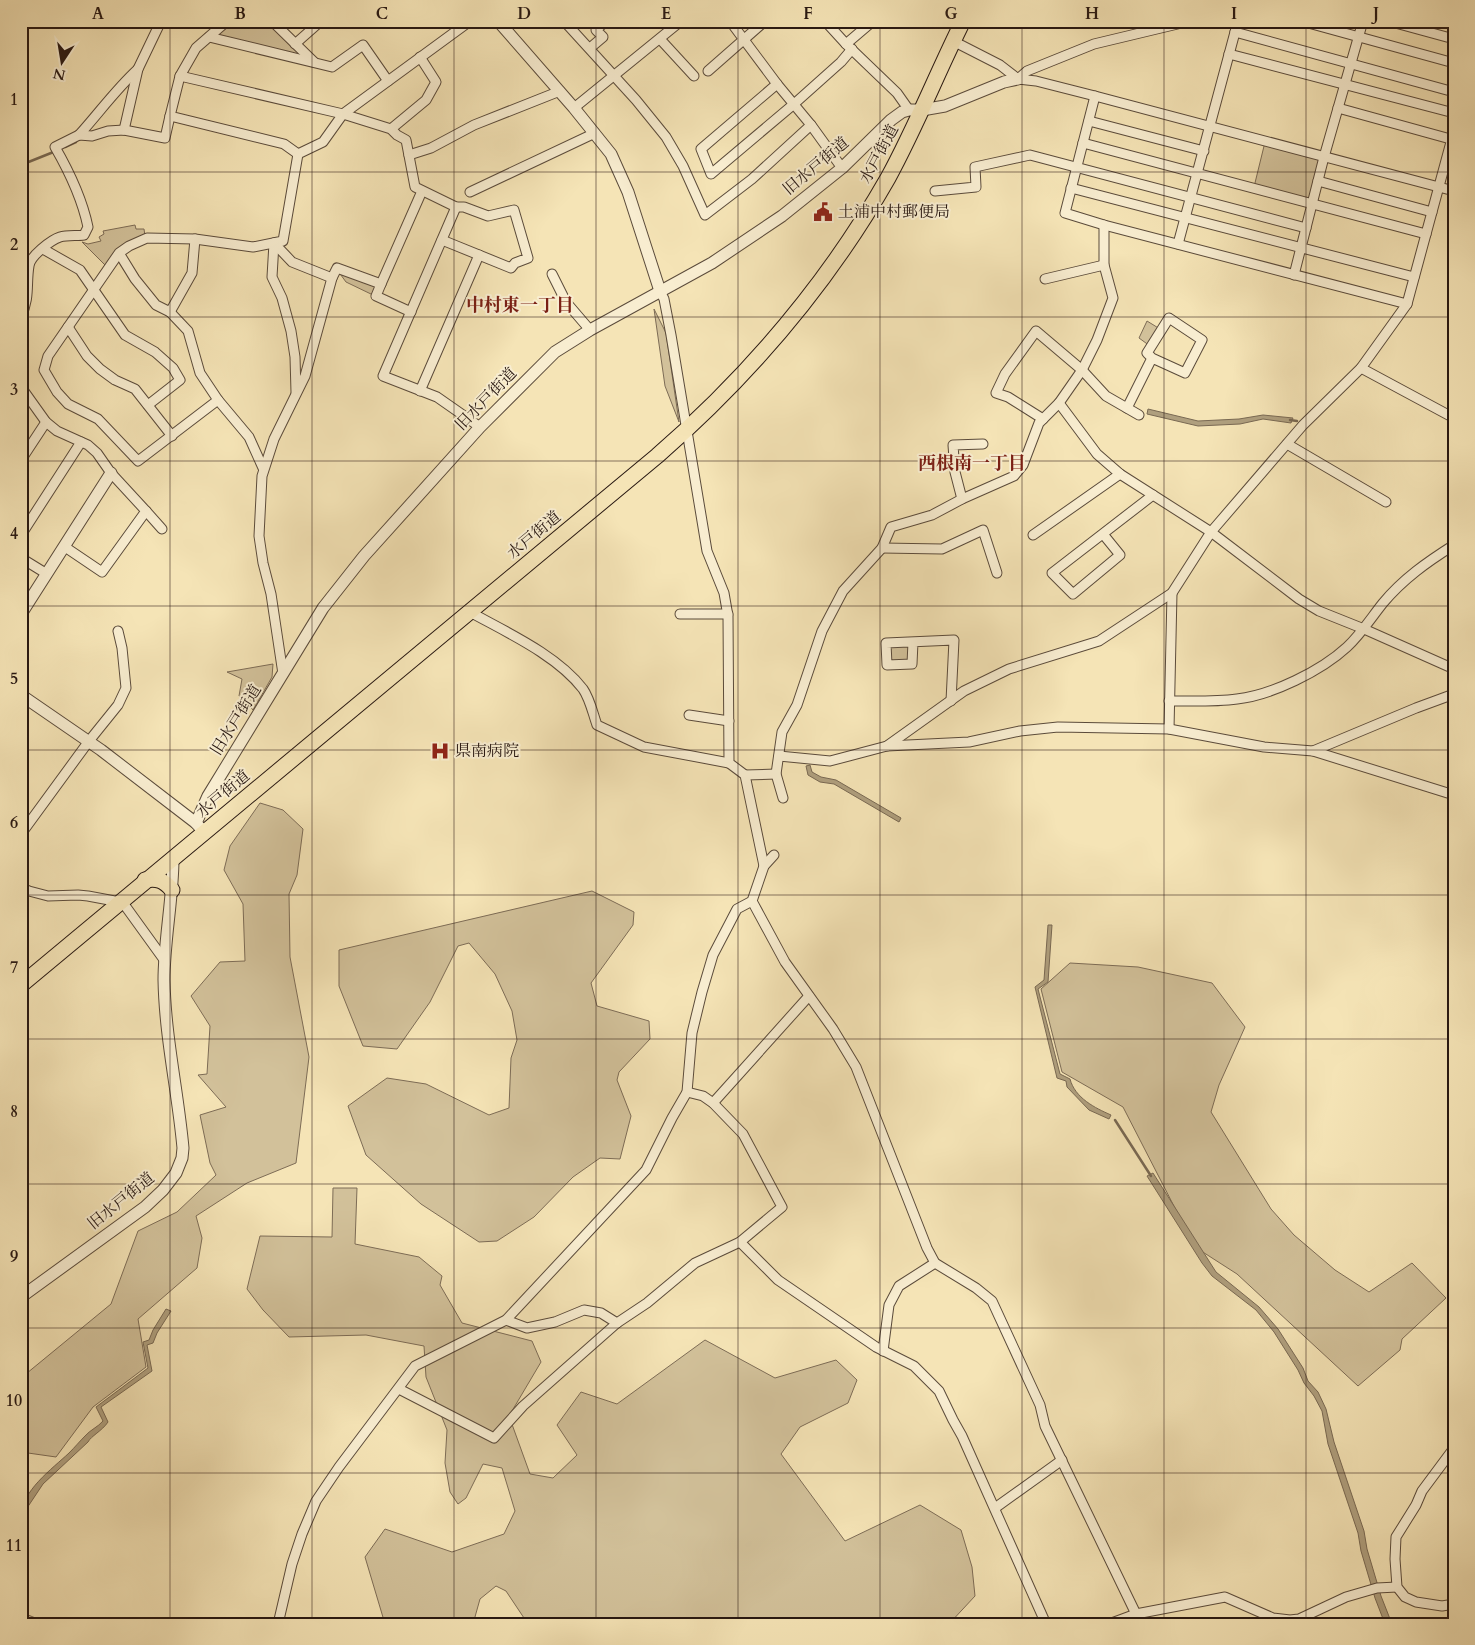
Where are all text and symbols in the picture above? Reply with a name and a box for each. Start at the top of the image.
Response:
text: A [92,3,104,25]
text: B [234,3,246,25]
text: C [376,3,388,25]
text: D [517,3,531,25]
text: E [661,3,671,25]
text: F [803,3,813,25]
text: G [944,3,958,25]
text: H [1085,3,1099,25]
text: I [1231,3,1237,25]
text: J [1371,3,1379,25]
north arrow [38,38,88,88]
text: N [51,64,67,85]
text: 1 [10,89,18,111]
street label: 水戸街道 [854,121,904,187]
street label: 旧水戸街道 [778,132,854,200]
public building icon: 土浦中村郵便局 [812,201,834,223]
place label: 土浦中村郵便局 [838,201,950,223]
text: 2 [10,234,18,256]
district label: 中村東一丁目 [466,293,574,318]
street label: 旧水戸街道 [450,363,522,435]
text: 3 [10,379,18,401]
district label: 西根南一丁目 [918,451,1026,476]
street label: 水戸街道 [502,506,566,564]
text: 4 [10,523,18,545]
text: 5 [10,668,18,690]
street label: 旧水戸街道 [205,680,267,760]
hospital icon: 県南病院 [429,740,451,762]
place label: 県南病院 [455,740,519,762]
street label: 水戸街道 [191,765,255,823]
text: 6 [10,812,18,834]
text: 7 [10,957,18,979]
text: 8 [10,1101,18,1123]
street label: 旧水戸街道 [83,1167,159,1235]
text: 9 [10,1246,18,1268]
text: 10 [6,1390,22,1412]
text: 11 [6,1535,22,1557]

